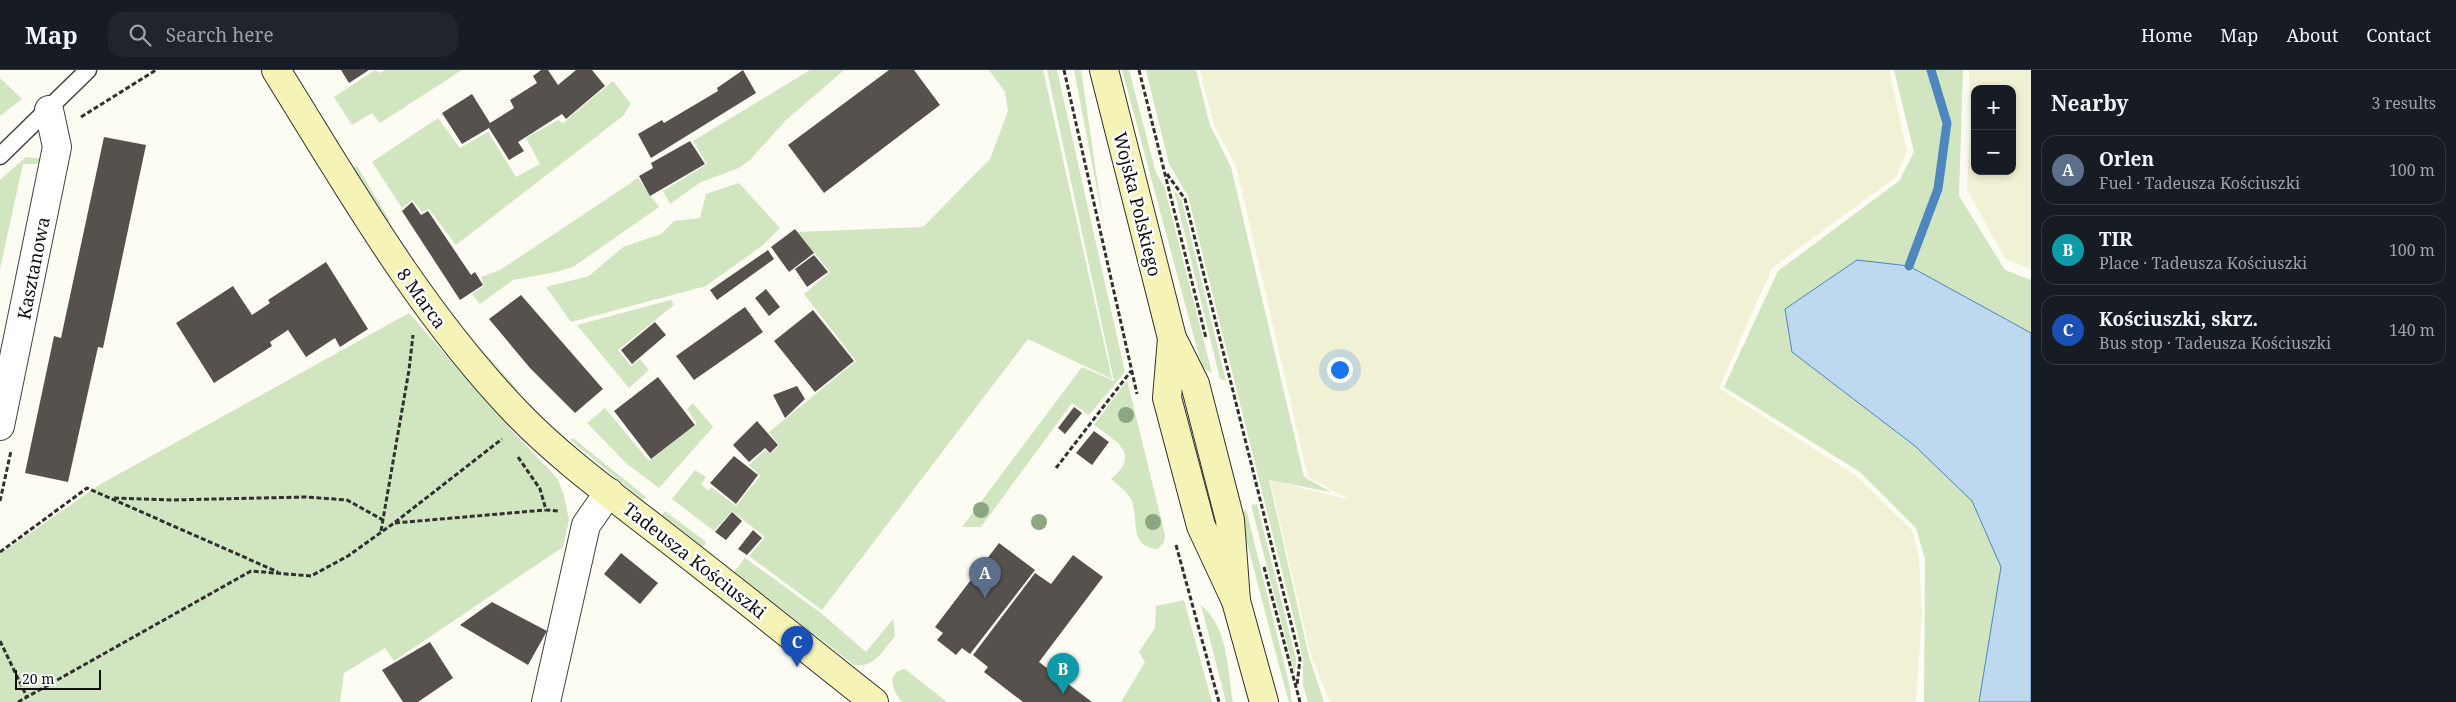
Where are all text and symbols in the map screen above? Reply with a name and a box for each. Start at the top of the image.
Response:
search box [108,12,458,57]
text: Map [25,18,78,51]
icon: search [126,21,154,49]
text: Search here [166,22,274,48]
text: Home [2141,23,2192,47]
text: Map [2220,23,2258,47]
text: About [2286,23,2338,47]
text: Contact [2366,23,2431,47]
map controls [1971,85,2016,175]
button: + [1971,85,2016,130]
text: Nearby [2051,89,2129,117]
text: 3 results [2372,92,2436,114]
street label: Wojska Polskiego [1108,129,1168,279]
button: − [1971,130,2016,175]
text: Orlen [2099,146,2154,172]
text: A [2062,159,2074,181]
text: 100 m [2389,159,2435,181]
text: Fuel · Tadeusza Kościuszki [2099,172,2300,194]
street label: Kasztanowa [11,215,55,321]
text: TIR [2099,226,2133,252]
text: B [2063,239,2073,261]
text: 100 m [2389,239,2435,261]
text: Place · Tadeusza Kościuszki [2099,252,2307,274]
street label: 8 Marca [392,263,452,333]
text: Kościuszki, skrz. [2099,306,2258,332]
text: C [2063,319,2073,341]
text: 140 m [2389,319,2435,341]
text: Bus stop · Tadeusza Kościuszki [2099,332,2331,354]
your location [1327,357,1353,383]
street label: Tadeusza Kościuszki [619,497,772,624]
pin: A [969,557,1001,598]
pin: C [781,626,813,667]
pin: B [1047,653,1079,694]
scale bar [15,667,101,690]
text: 20 m [22,669,55,688]

